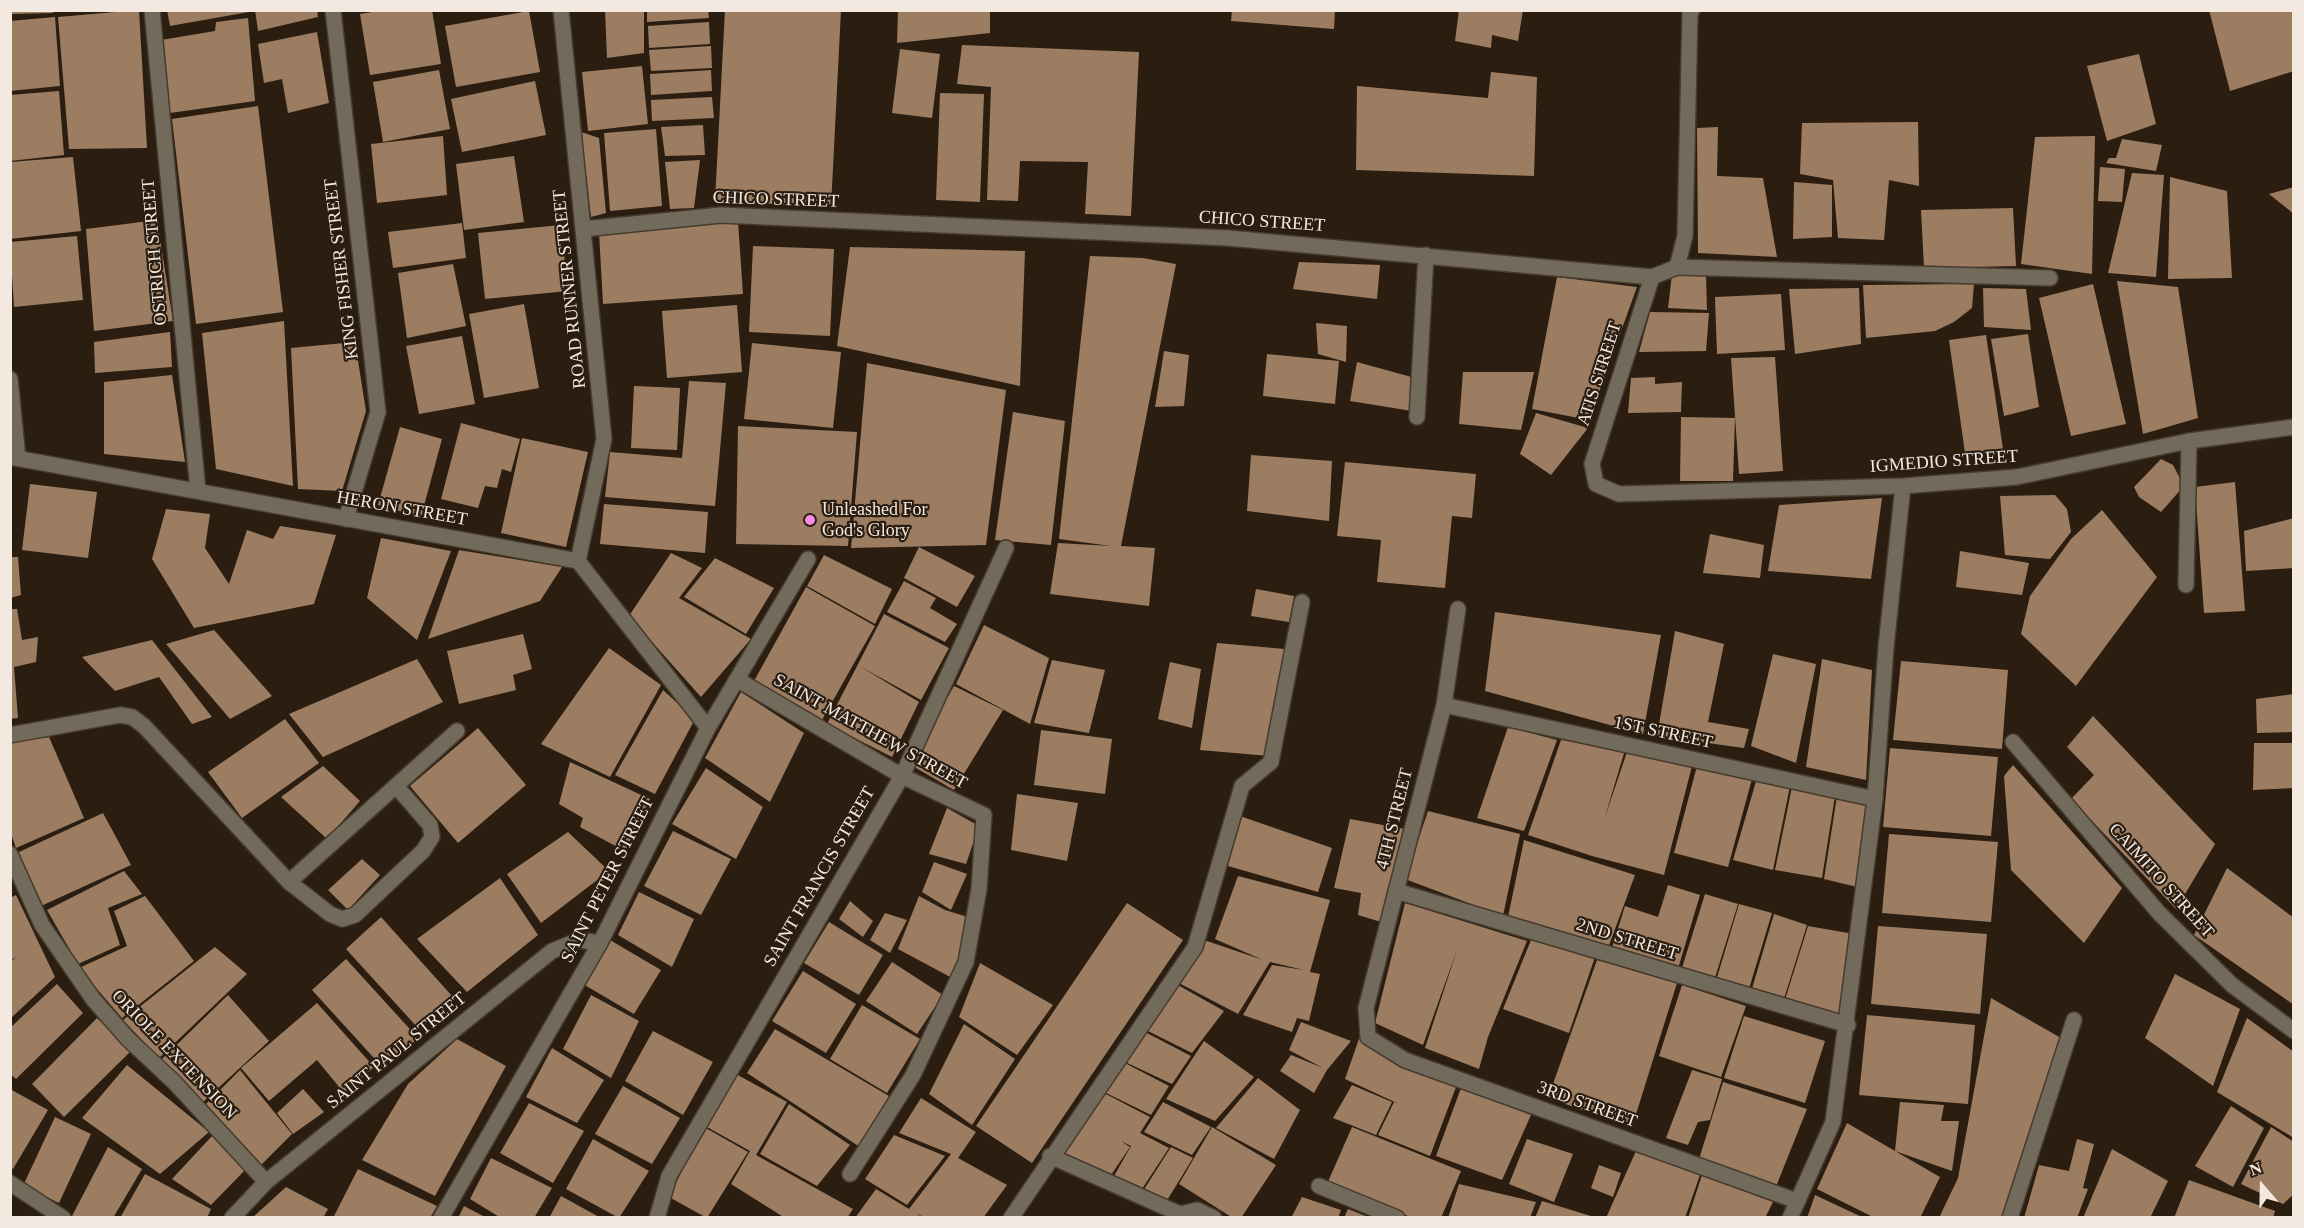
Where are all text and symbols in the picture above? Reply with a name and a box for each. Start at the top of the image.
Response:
street label: KING FISHER STREET [320,177,364,361]
street label: OSTRICH STREET [138,178,172,326]
street label: CHICO STREET [712,187,840,213]
street label: ROAD RUNNER STREET [549,188,591,390]
street label: CHICO STREET [1198,207,1326,237]
street label: ATIS STREET [1573,319,1627,429]
street label: IGMEDIO STREET [1869,446,2019,478]
street label: HERON STREET [335,487,469,531]
place label: Unleashed For God's Glory [822,499,927,542]
marker: Unleashed For God's Glory [803,513,817,527]
street label: SAINT MATTHEW STREET [769,670,971,794]
street label: 1ST STREET [1612,712,1714,754]
street label: 4TH STREET [1372,766,1418,872]
street label: SAINT FRANCIS STREET [760,783,880,971]
street label: SAINT PETER STREET [557,794,659,966]
street label: CAIMITO STREET [2104,819,2218,943]
street label: 2ND STREET [1573,914,1681,966]
street label: ORIOLE EXTENSION [107,986,241,1124]
street label: SAINT PAUL STREET [323,988,471,1114]
street label: 3RD STREET [1534,1077,1640,1133]
north arrow [2232,1156,2292,1216]
text: N [2247,1159,2264,1179]

